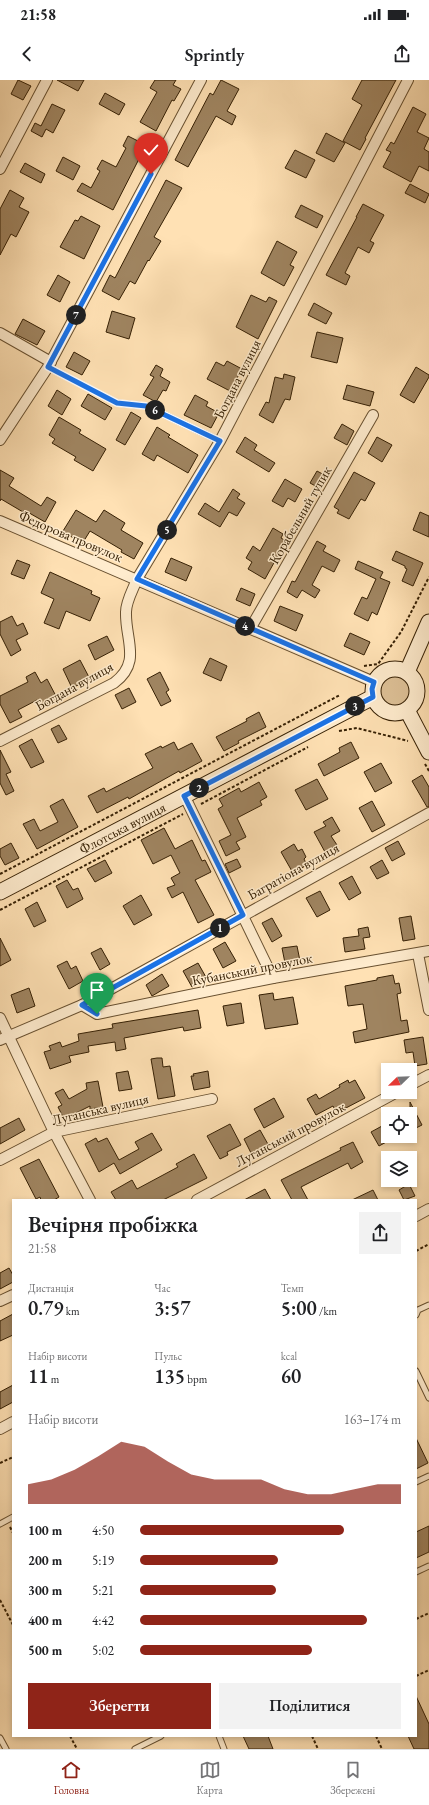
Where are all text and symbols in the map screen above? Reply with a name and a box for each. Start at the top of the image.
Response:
text: 21:58 [20,5,56,24]
icon: back [16,43,38,65]
text: Sprintly [185,43,244,66]
icon: share [391,43,413,65]
pin [134,133,168,174]
icon: check [140,139,162,161]
pin: 7 [66,305,86,325]
text: 7 [73,308,79,322]
street label: Богдана вулиця [209,336,265,422]
pin: 6 [145,400,165,420]
text: 6 [152,403,158,417]
street label: Корабельний тупик [265,462,336,567]
street label: Федорова провулок [16,506,126,566]
pin: 5 [157,520,177,540]
text: 5 [164,523,170,537]
pin: 4 [235,616,255,636]
text: 4 [242,619,248,633]
street label: Богдана вулиця [32,657,116,715]
pin: 3 [345,696,365,716]
text: 3 [352,699,358,713]
pin: 2 [189,778,209,798]
text: 2 [196,781,202,795]
street label: Флотська вулиця [76,798,169,858]
street label: Багратіона вулиця [244,838,342,904]
pin: 1 [210,918,230,938]
text: 1 [217,921,223,935]
street label: Кубанський провулок [190,948,314,990]
pin [80,973,114,1014]
icon: arrive [86,979,108,1001]
north arrow [381,1063,417,1099]
map controls [381,1063,417,1187]
street label: Луганська вулиця [50,1089,150,1129]
street label: Луганський провулок [232,1097,348,1171]
button: locate [381,1107,417,1143]
button: layers [381,1151,417,1187]
text: Вечірня пробіжка [28,1210,198,1239]
button: share [359,1212,401,1254]
text: 21:58 [28,1240,56,1257]
text: Дистанція [28,1281,74,1295]
text: Час [154,1281,171,1295]
text: Темп [281,1281,304,1295]
text: 0.79 [28,1295,64,1321]
text: 3:57 [154,1295,191,1321]
text: 5:00 [281,1295,317,1321]
text: km [64,1304,80,1318]
text: /km [317,1304,337,1318]
text: Набір висоти [28,1349,87,1363]
text: Пульс [154,1349,182,1363]
text: kcal [281,1349,297,1363]
text: 11 [28,1363,49,1389]
text: 135 [154,1363,185,1389]
text: 60 [281,1363,301,1389]
text: m [49,1372,59,1386]
text: bpm [185,1372,207,1386]
text: Набір висоти [28,1411,98,1428]
text: 163–174 m [344,1411,401,1428]
text: 100 m [28,1522,62,1539]
text: 4:50 [92,1522,114,1539]
text: 200 m [28,1552,62,1569]
text: 5:19 [92,1552,114,1569]
text: 300 m [28,1582,62,1599]
text: 5:21 [92,1582,114,1599]
text: 400 m [28,1612,62,1629]
text: 4:42 [92,1612,114,1629]
text: 500 m [28,1642,62,1659]
text: 5:02 [92,1642,114,1659]
button: Зберегти [28,1683,211,1729]
button: Поділитися [219,1683,401,1729]
tab: Головна [54,1759,89,1797]
tab: Карта [196,1759,223,1797]
tab: Збережені [330,1759,375,1797]

